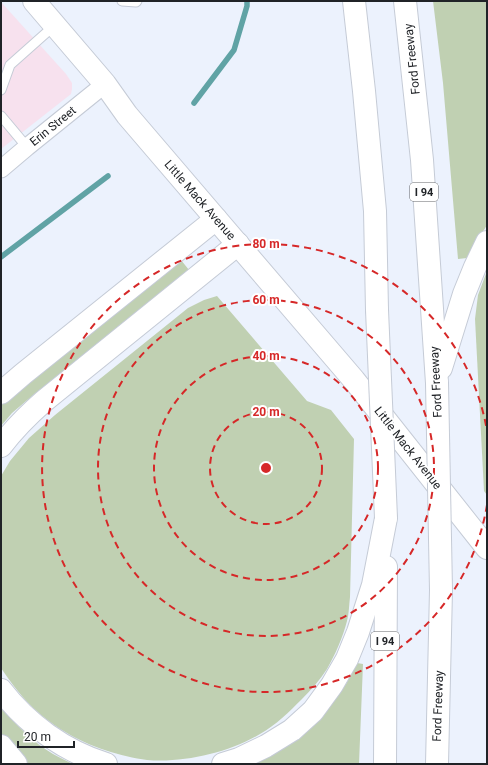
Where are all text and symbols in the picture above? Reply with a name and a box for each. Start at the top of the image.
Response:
street label: Ford Freeway [401,22,423,95]
street label: Erin Street [27,103,79,149]
street label: Little Mack Avenue [162,157,238,243]
road number: I 94 [410,183,438,201]
text: 80 m [252,237,280,251]
text: 60 m [252,293,280,307]
street label: Ford Freeway [427,346,445,418]
text: 40 m [252,349,280,363]
street label: Little Mack Avenue [371,404,445,492]
text: 20 m [252,405,280,419]
centre of rings [259,461,273,475]
road number: I 94 [371,632,399,650]
street label: Ford Freeway [430,670,446,742]
scale bar [18,723,74,749]
text: 20 m [24,730,51,744]

